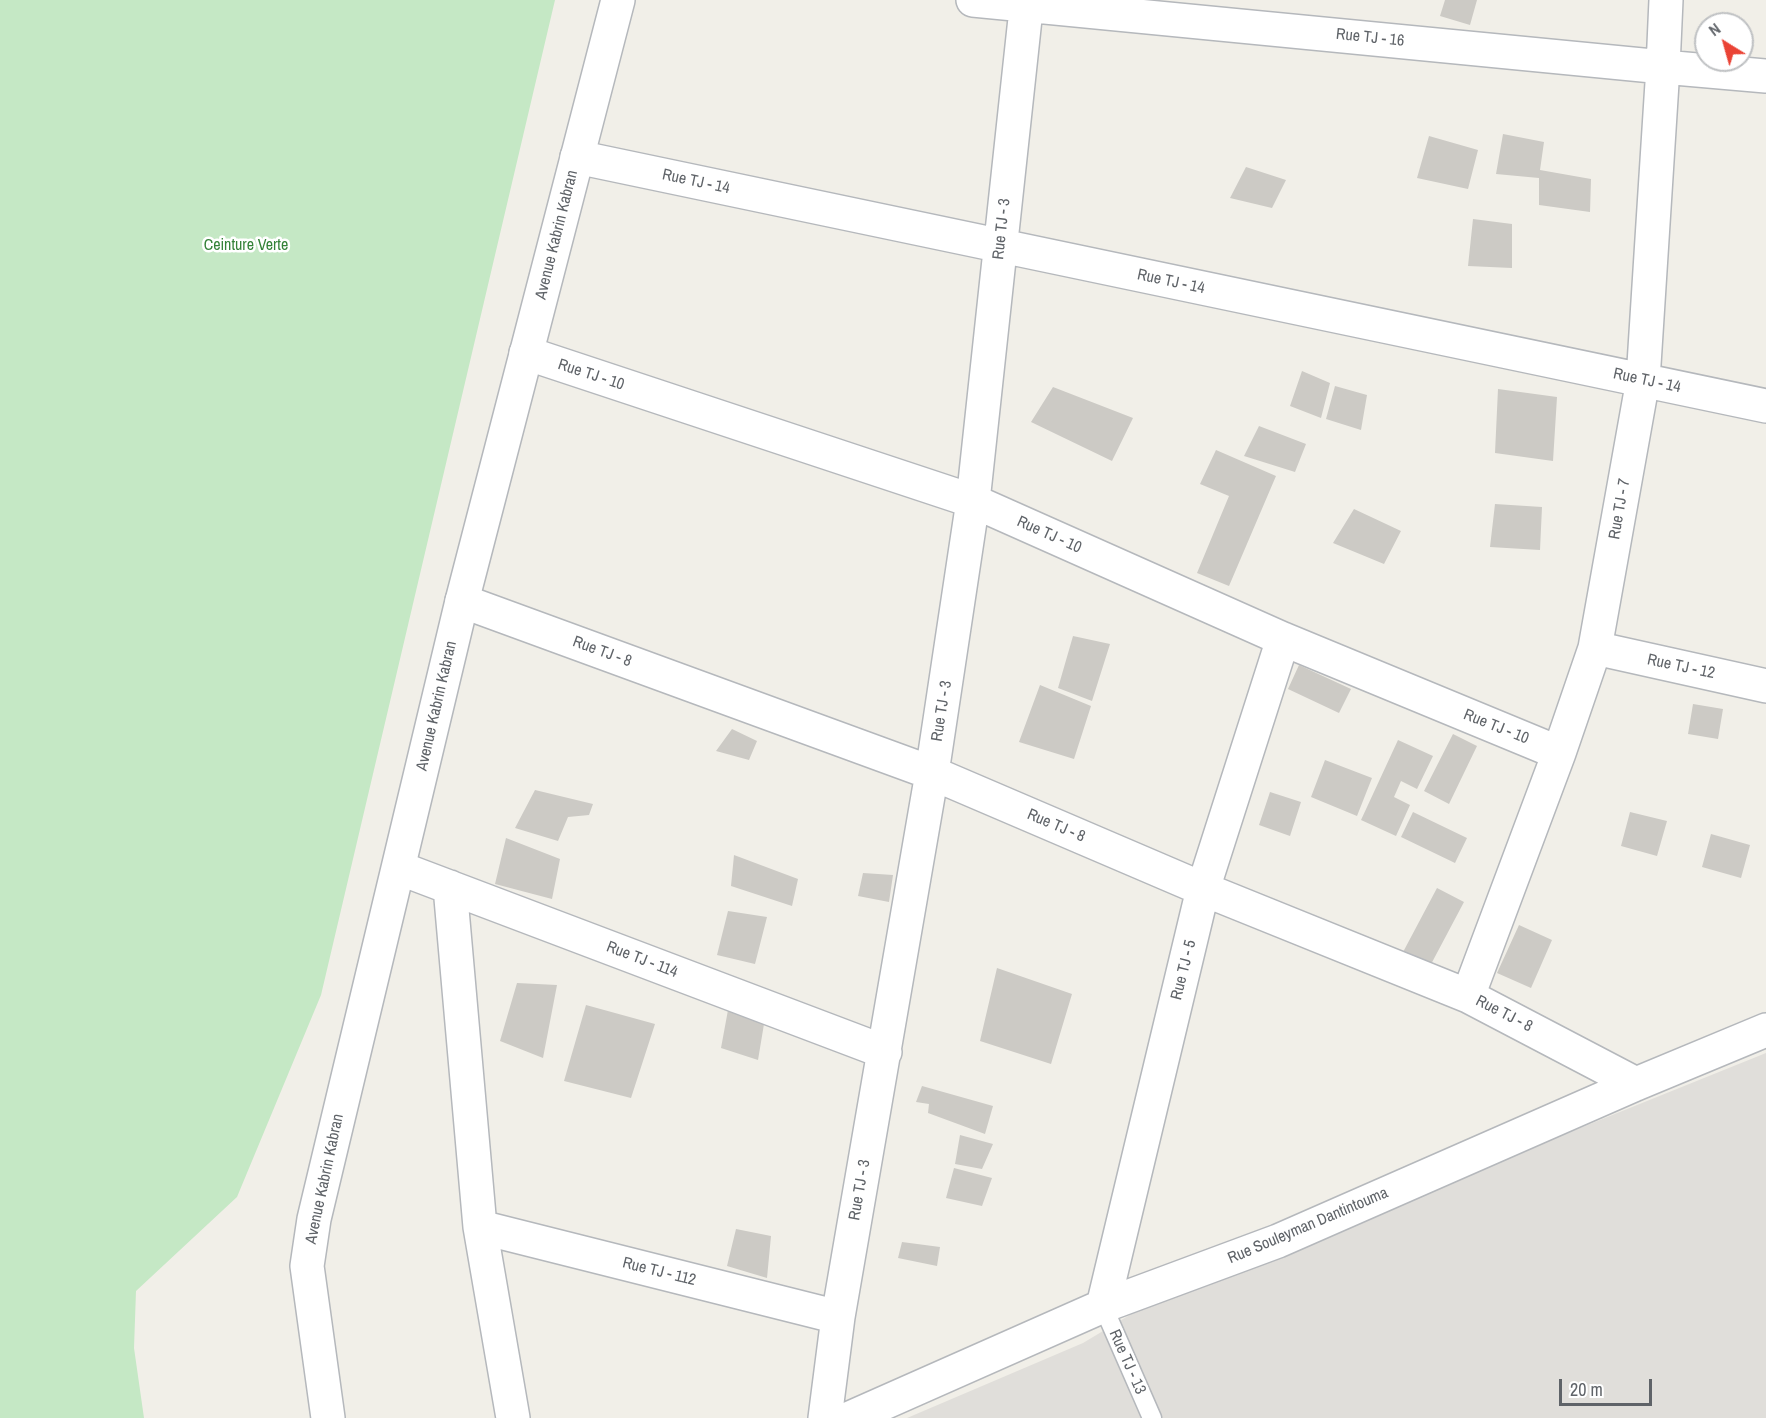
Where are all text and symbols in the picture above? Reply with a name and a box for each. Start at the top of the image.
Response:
north arrow [1694,12,1754,72]
text: N [1704,18,1725,41]
street label: Rue TJ - 16 [1335,25,1405,51]
street label: Rue TJ - 14 [660,165,732,199]
street label: Avenue Kabrin Kabran [532,168,582,302]
street label: Rue TJ - 3 [989,198,1015,260]
park label: Ceinture Verte [204,236,288,256]
street label: Rue TJ - 14 [1135,265,1207,299]
street label: Rue TJ - 10 [555,355,627,395]
street label: Rue TJ - 14 [1611,364,1683,398]
street label: Rue TJ - 7 [1605,477,1635,541]
street label: Rue TJ - 10 [1014,512,1084,558]
street label: Rue TJ - 8 [570,633,634,671]
street label: Avenue Kabrin Kabran [413,639,461,773]
street label: Rue TJ - 12 [1645,650,1717,684]
street label: Rue TJ - 3 [928,679,956,743]
street label: Rue TJ - 10 [1461,705,1531,749]
street label: Rue TJ - 8 [1024,805,1088,847]
street label: Rue TJ - 114 [604,938,680,982]
street label: Rue TJ - 5 [1167,938,1201,1002]
street label: Rue TJ - 8 [1472,992,1536,1036]
street label: Avenue Kabrin Kabran [302,1112,348,1246]
street label: Rue TJ - 3 [845,1158,875,1222]
street label: Rue Souleyman Dantintouma [1225,1184,1391,1268]
street label: Rue TJ - 112 [620,1254,698,1290]
street label: Rue TJ - 13 [1104,1327,1150,1397]
scale bar [1562,1367,1655,1405]
text: 20 m [1570,1377,1603,1402]

